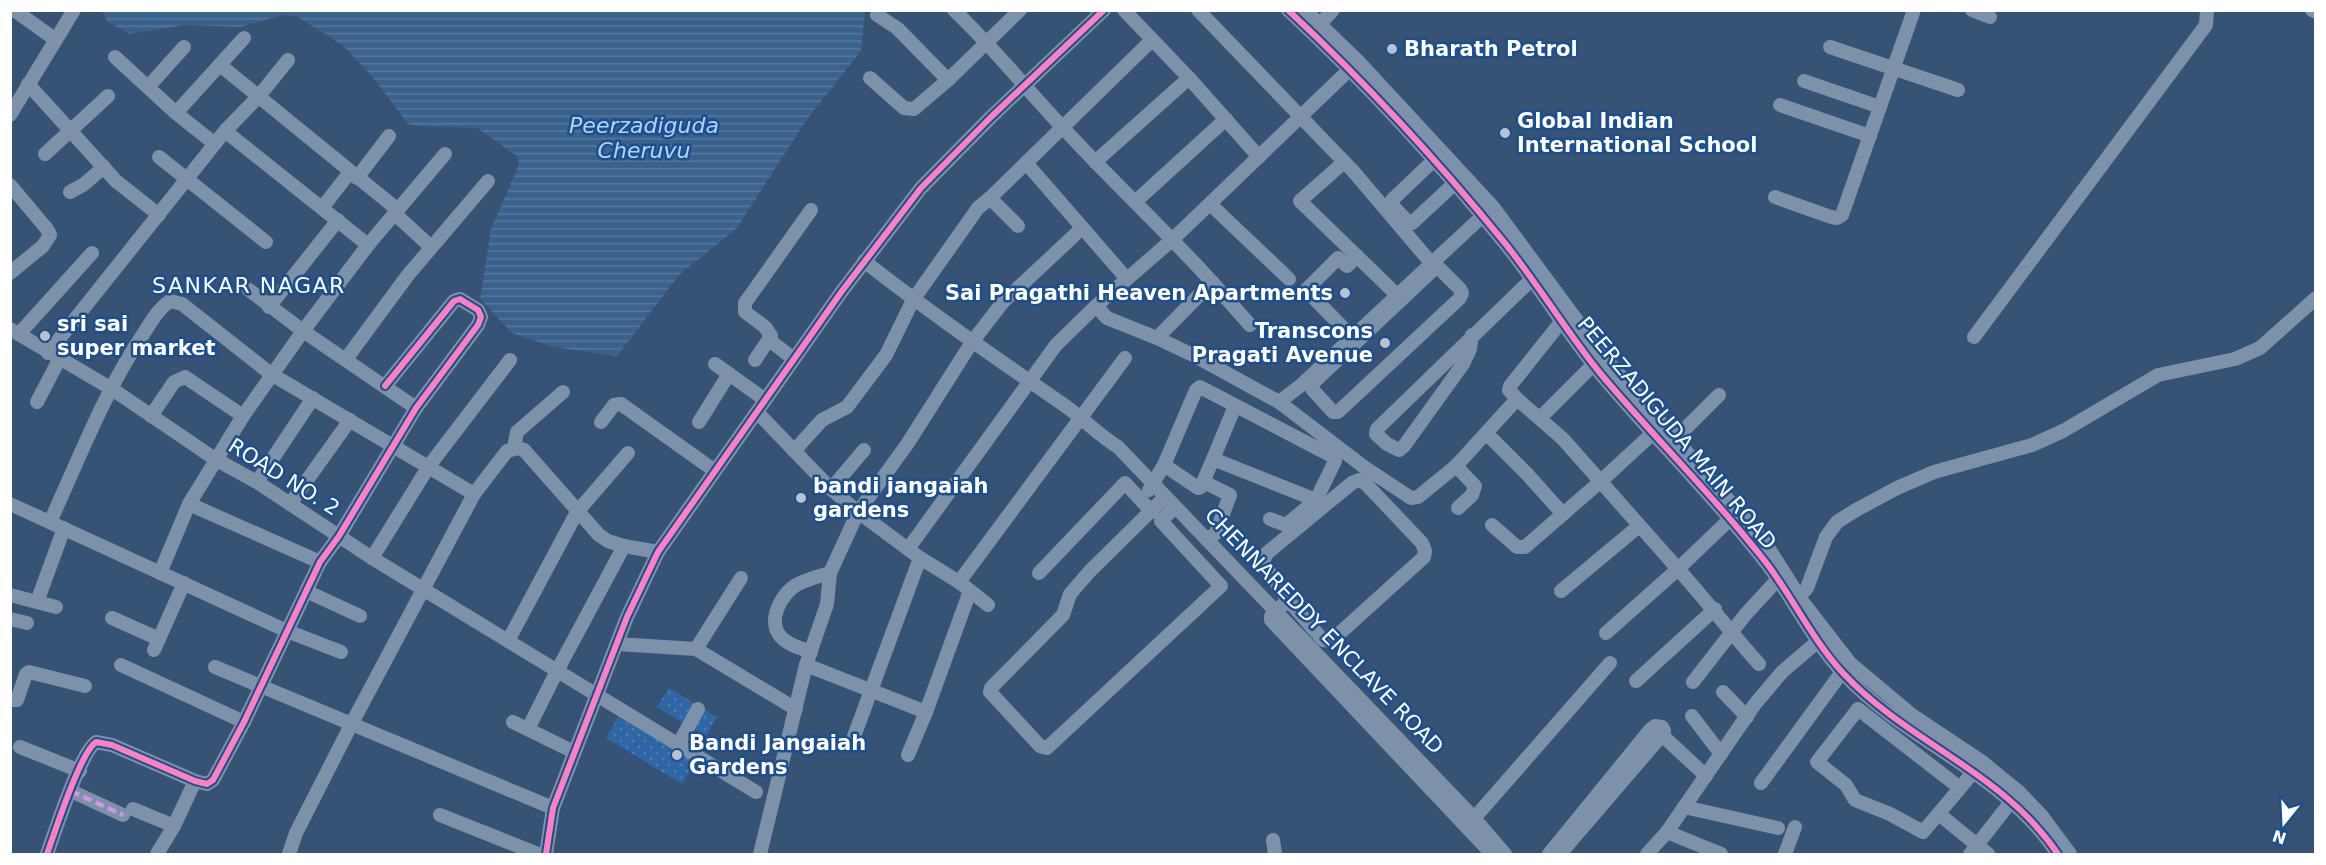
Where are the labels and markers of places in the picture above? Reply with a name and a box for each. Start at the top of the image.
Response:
place label: Bharath Petrol [1404,37,1578,61]
marker: Bharath Petrol [1385,42,1399,56]
place label: Global Indian International School [1517,109,1757,157]
marker: Global Indian International School [1498,126,1512,140]
place label: Sai Pragathi Heaven Apartments [945,281,1333,305]
marker: Sai Pragathi Heaven Apartments [1338,286,1352,300]
place label: sri sai super market [57,312,215,360]
place label: Transcons Pragati Avenue [1192,319,1373,367]
marker: sri sai super market [38,329,52,343]
marker: Transcons Pragati Avenue [1378,336,1392,350]
place label: bandi jangaiah gardens [813,474,989,522]
marker: bandi jangaiah gardens [794,491,808,505]
place label: Bandi Jangaiah Gardens [689,731,866,779]
marker: Bandi Jangaiah Gardens [670,748,684,762]

